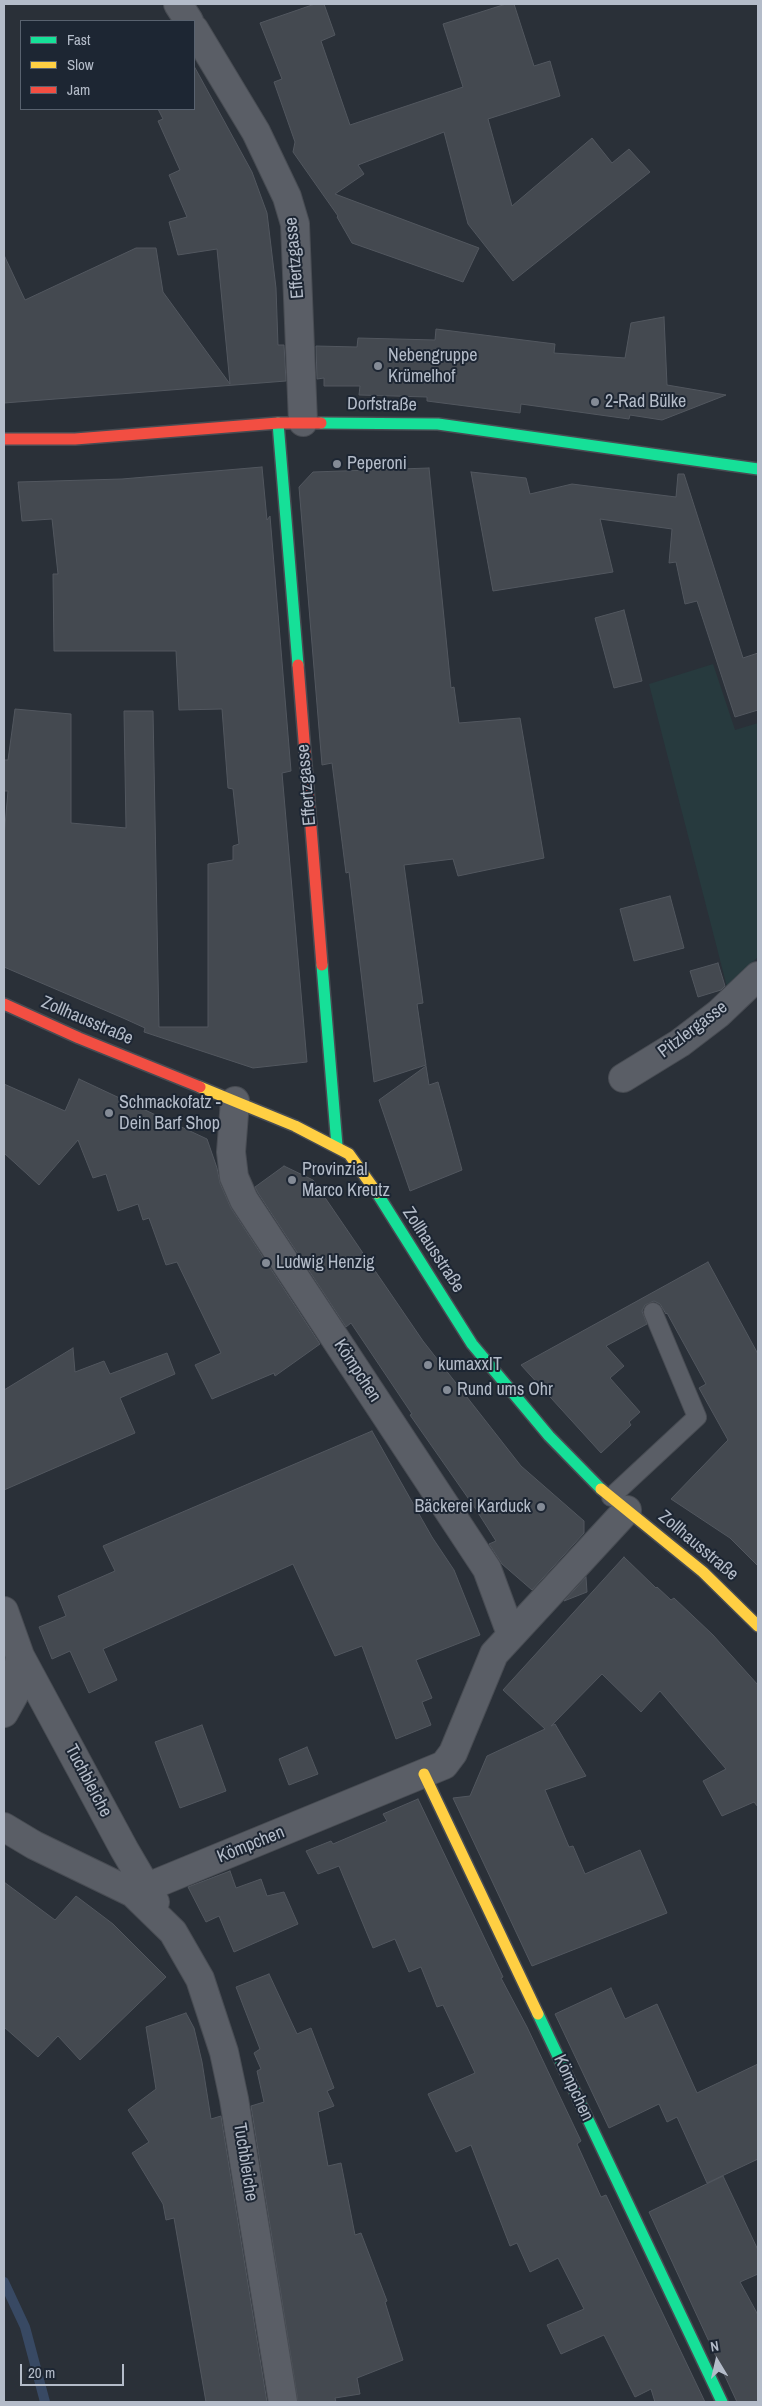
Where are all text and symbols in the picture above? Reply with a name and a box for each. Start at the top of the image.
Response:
legend [20,20,195,110]
text: Fast [67,29,90,50]
text: Slow [67,54,94,75]
text: Jam [67,79,90,100]
street label: Effertzgasse [281,216,309,300]
place label: Nebengruppe Krümelhof [388,345,477,388]
marker: Nebengruppe Krümelhof [372,360,384,372]
place label: 2-Rad Bülke [605,391,686,413]
street label: Dorfstraße [347,394,417,416]
marker: 2-Rad Bülke [589,396,601,408]
place label: Peperoni [347,453,407,475]
marker: Peperoni [331,458,343,470]
street label: Effertzgasse [293,743,321,827]
street label: Zollhausstraße [38,992,136,1050]
street label: Pitzlergasse [654,997,732,1063]
place label: Schmackofatz - Dein Barf Shop [119,1092,221,1134]
marker: Schmackofatz - Dein Barf Shop [103,1107,115,1119]
place label: Provinzial Marco Kreutz [302,1159,390,1202]
marker: Provinzial Marco Kreutz [286,1174,298,1186]
street label: Zollhausstraße [397,1203,469,1297]
place label: Ludwig Henzig [276,1252,374,1274]
marker: Ludwig Henzig [260,1257,272,1269]
street label: Kömpchen [329,1336,385,1406]
place label: kumaxxIT [438,1354,502,1376]
marker: kumaxxIT [422,1359,434,1371]
place label: Rund ums Ohr [457,1379,553,1401]
marker: Rund ums Ohr [441,1384,453,1396]
place label: Bäckerei Karduck [415,1496,531,1518]
marker: Bäckerei Karduck [535,1501,547,1513]
street label: Zollhausstraße [654,1506,742,1586]
street label: Tuchbleiche [60,1741,116,1821]
street label: Kömpchen [214,1822,288,1868]
street label: Kömpchen [548,2051,598,2125]
street label: Tuchbleiche [228,2121,262,2203]
north arrow [692,2336,742,2386]
text: N [709,2337,720,2356]
scale bar [22,2354,126,2386]
text: 20 m [28,2362,55,2383]

